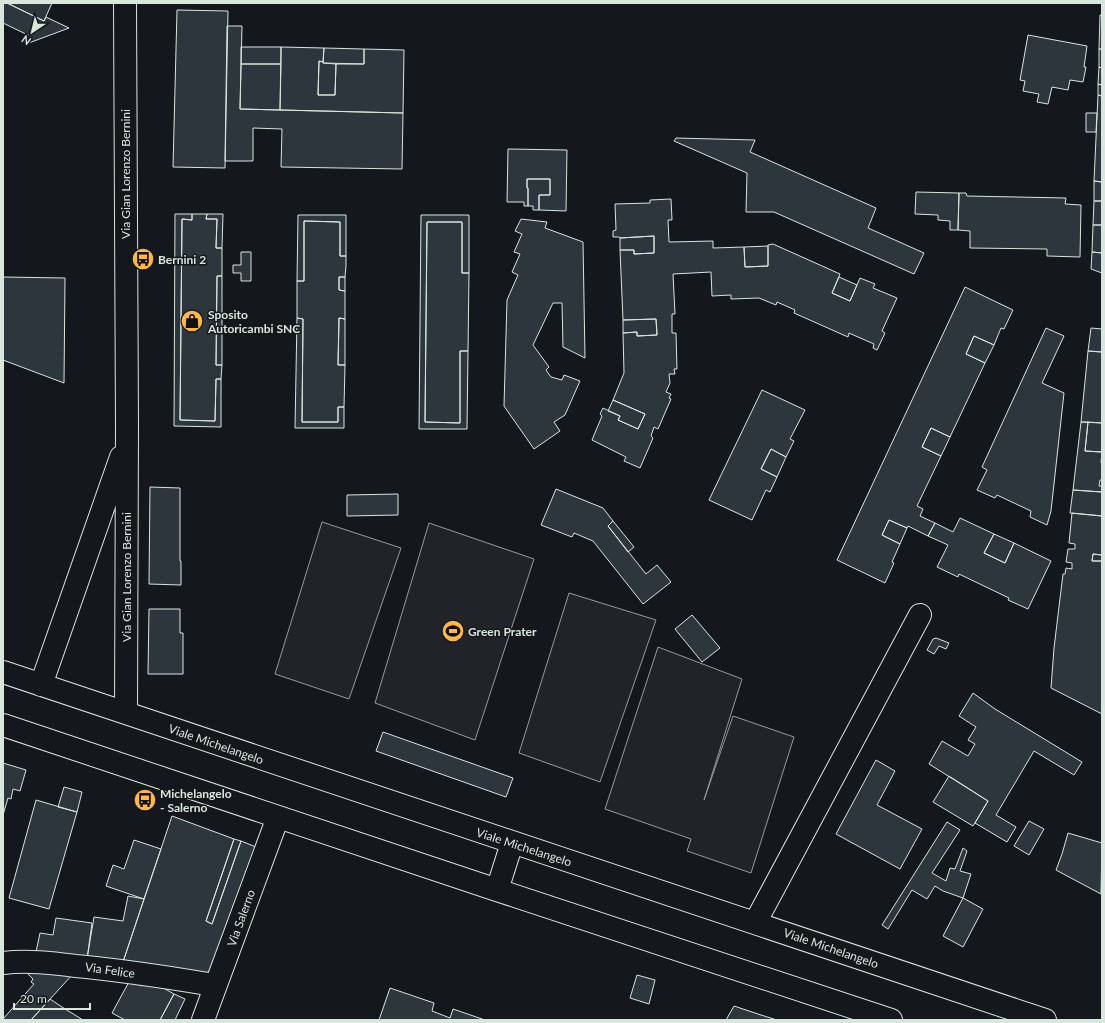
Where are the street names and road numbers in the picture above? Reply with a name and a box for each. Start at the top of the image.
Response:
street label: Via Gian Lorenzo Bernini [118,109,133,239]
street label: Via Gian Lorenzo Bernini [119,512,134,642]
street label: Viale Michelangelo [167,721,266,767]
street label: Viale Michelangelo [474,824,574,870]
street label: Via Salerno [224,887,258,949]
street label: Viale Michelangelo [782,925,881,971]
street label: Via Felice [84,959,136,981]

